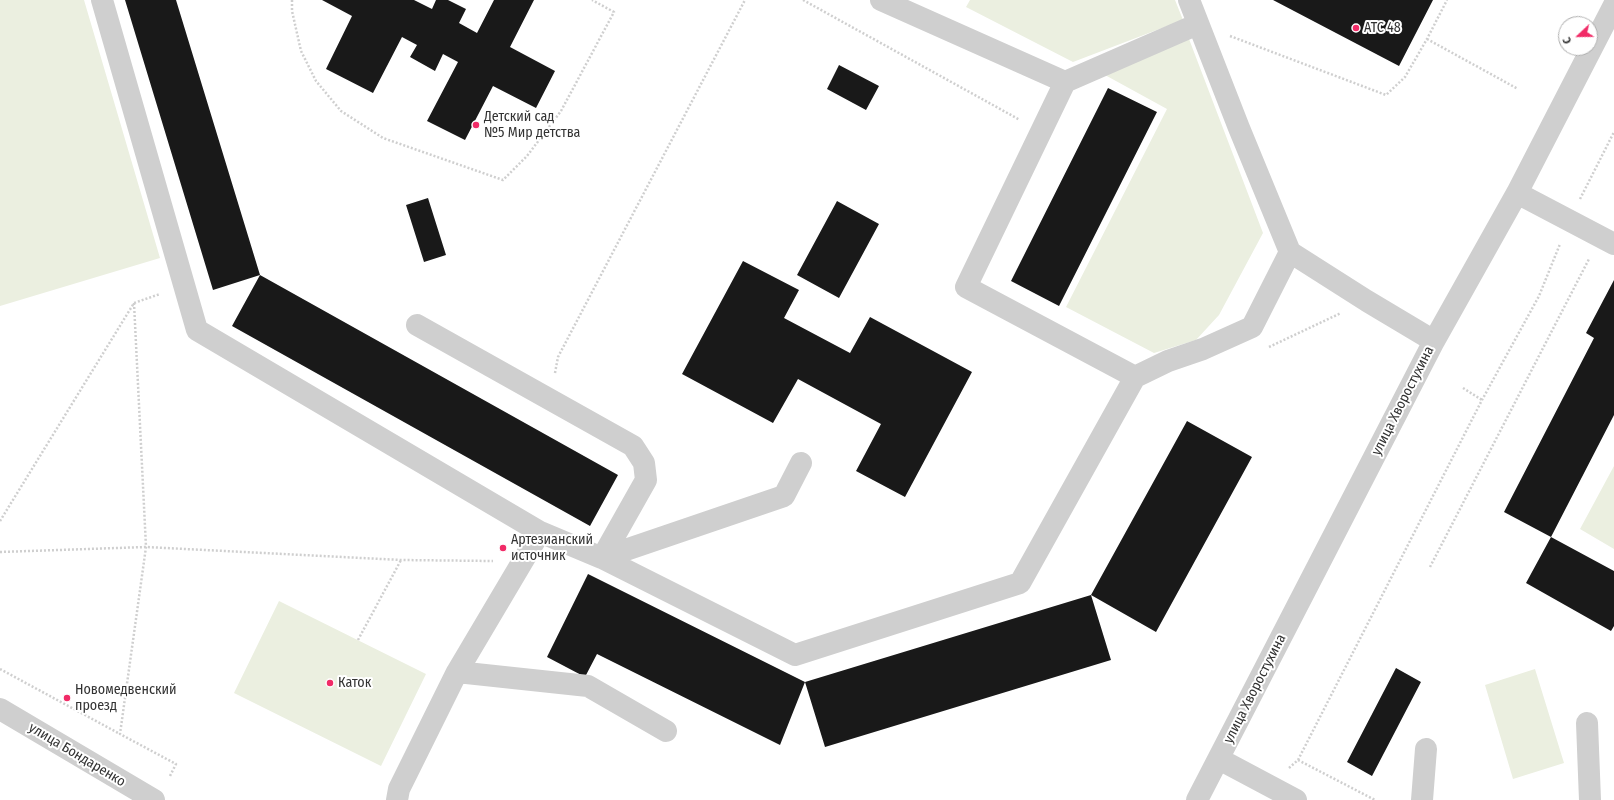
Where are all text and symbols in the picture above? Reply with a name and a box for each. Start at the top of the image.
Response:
north arrow [1558,16,1598,56]
place label: АТС 48 [1364,20,1401,36]
marker: АТС 48 [1351,23,1361,33]
text: С [1560,35,1574,45]
place label: Детский сад №5 Мир детства [484,109,580,142]
marker: Детский сад №5 Мир детства [471,120,481,130]
street label: улица Хворостухина [1368,344,1438,458]
place label: Артезианский источник [511,532,593,564]
marker: Артезианский источник [498,543,508,553]
street label: улица Хворостухина [1220,632,1290,746]
place label: Каток [338,675,371,691]
marker: Каток [325,678,335,688]
place label: Новомедвенский проезд [75,682,176,714]
marker: Новомедвенский проезд [62,693,72,703]
street label: улица Бондаренко [25,719,129,791]

